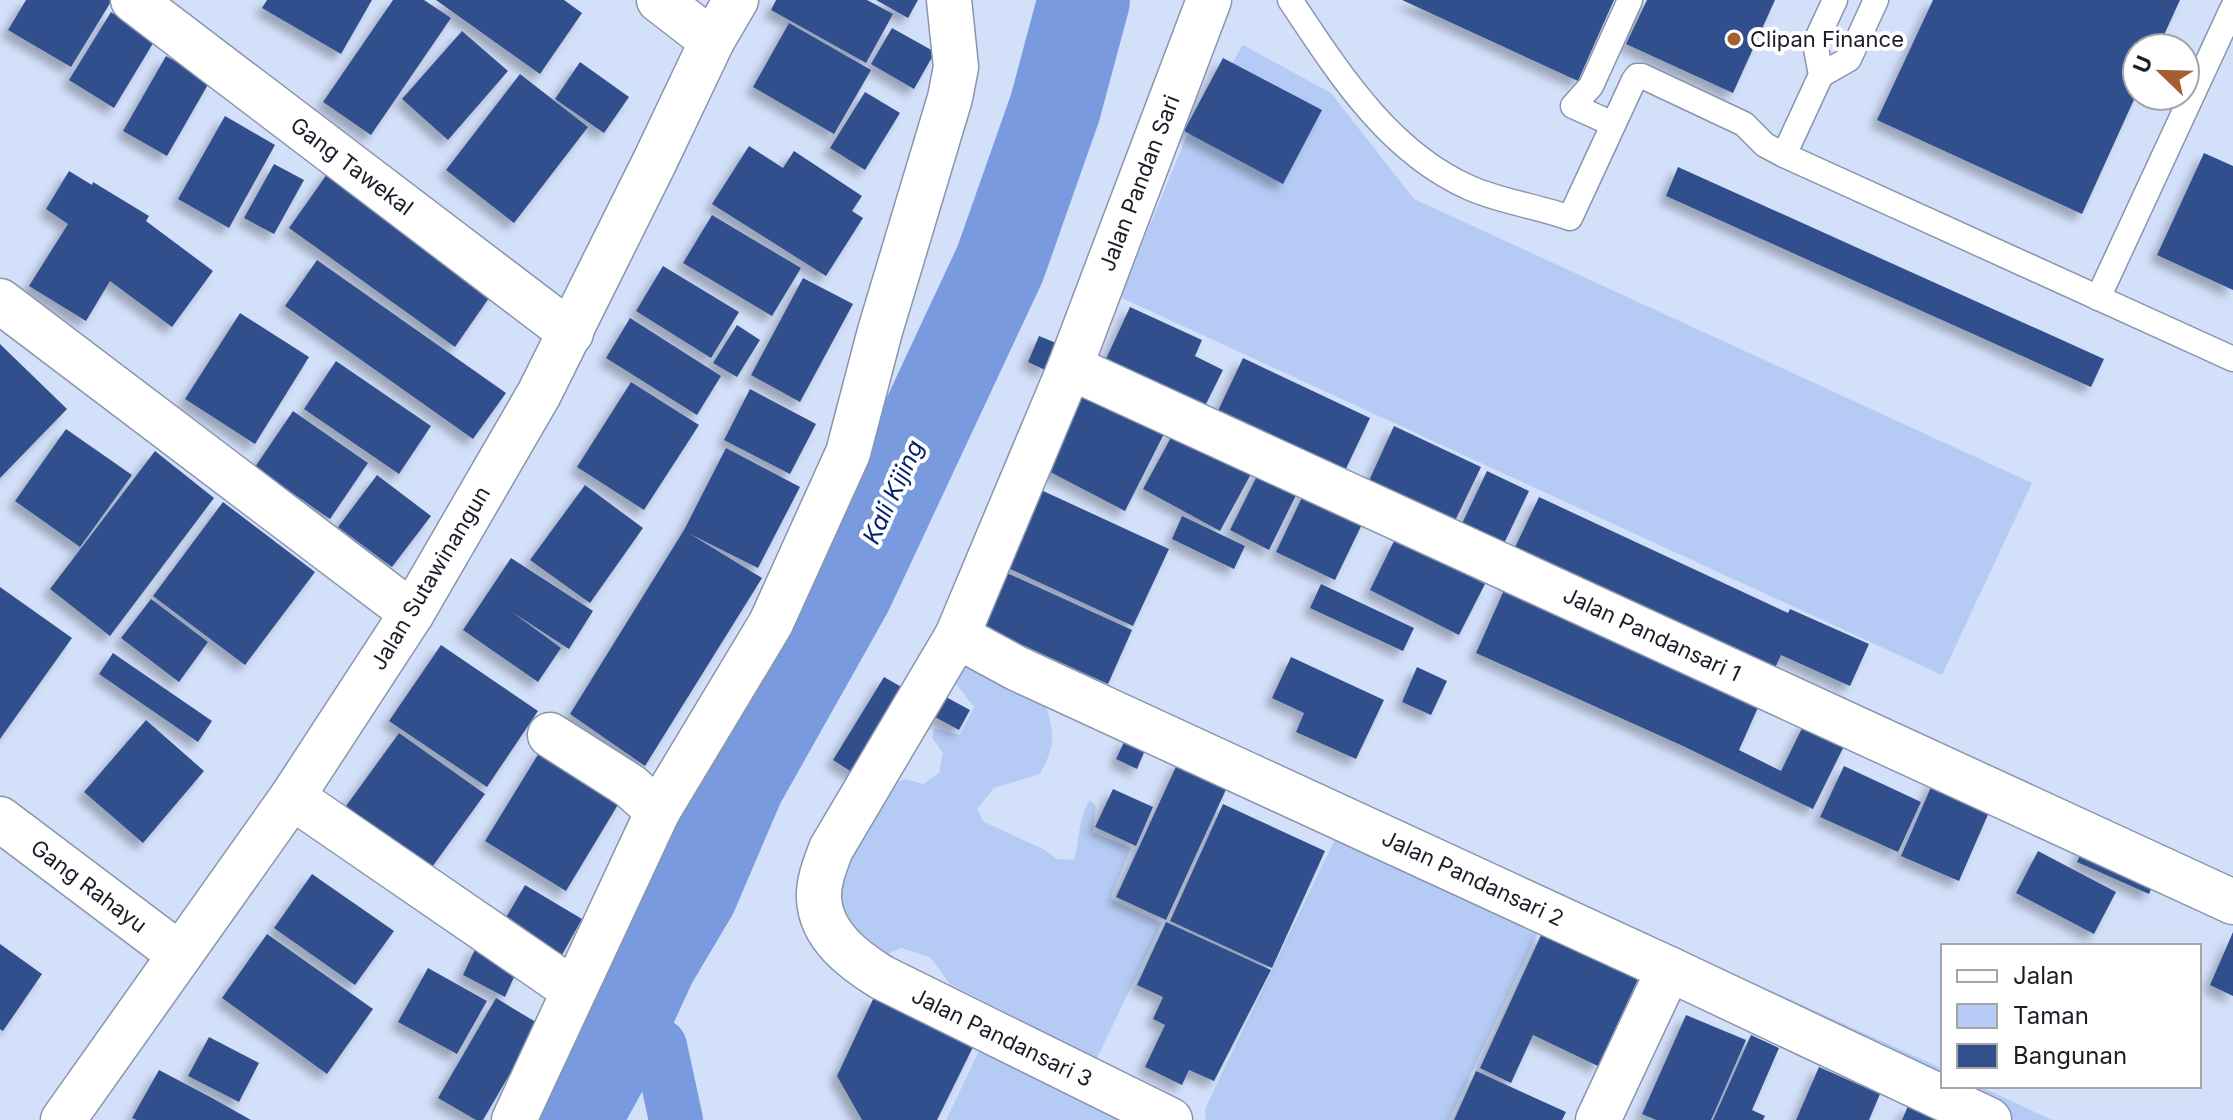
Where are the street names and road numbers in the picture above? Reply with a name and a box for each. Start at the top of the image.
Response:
street label: Jalan Pandan Sari [1093,91,1185,275]
street label: Gang Tawekal [286,112,418,220]
street label: Jalan Sutawinangun [365,481,495,675]
street label: Jalan Pandansari 1 [1559,581,1745,687]
street label: Jalan Pandansari 2 [1378,824,1568,932]
street label: Gang Rahayu [26,834,152,938]
street label: Jalan Pandansari 3 [907,982,1097,1092]

